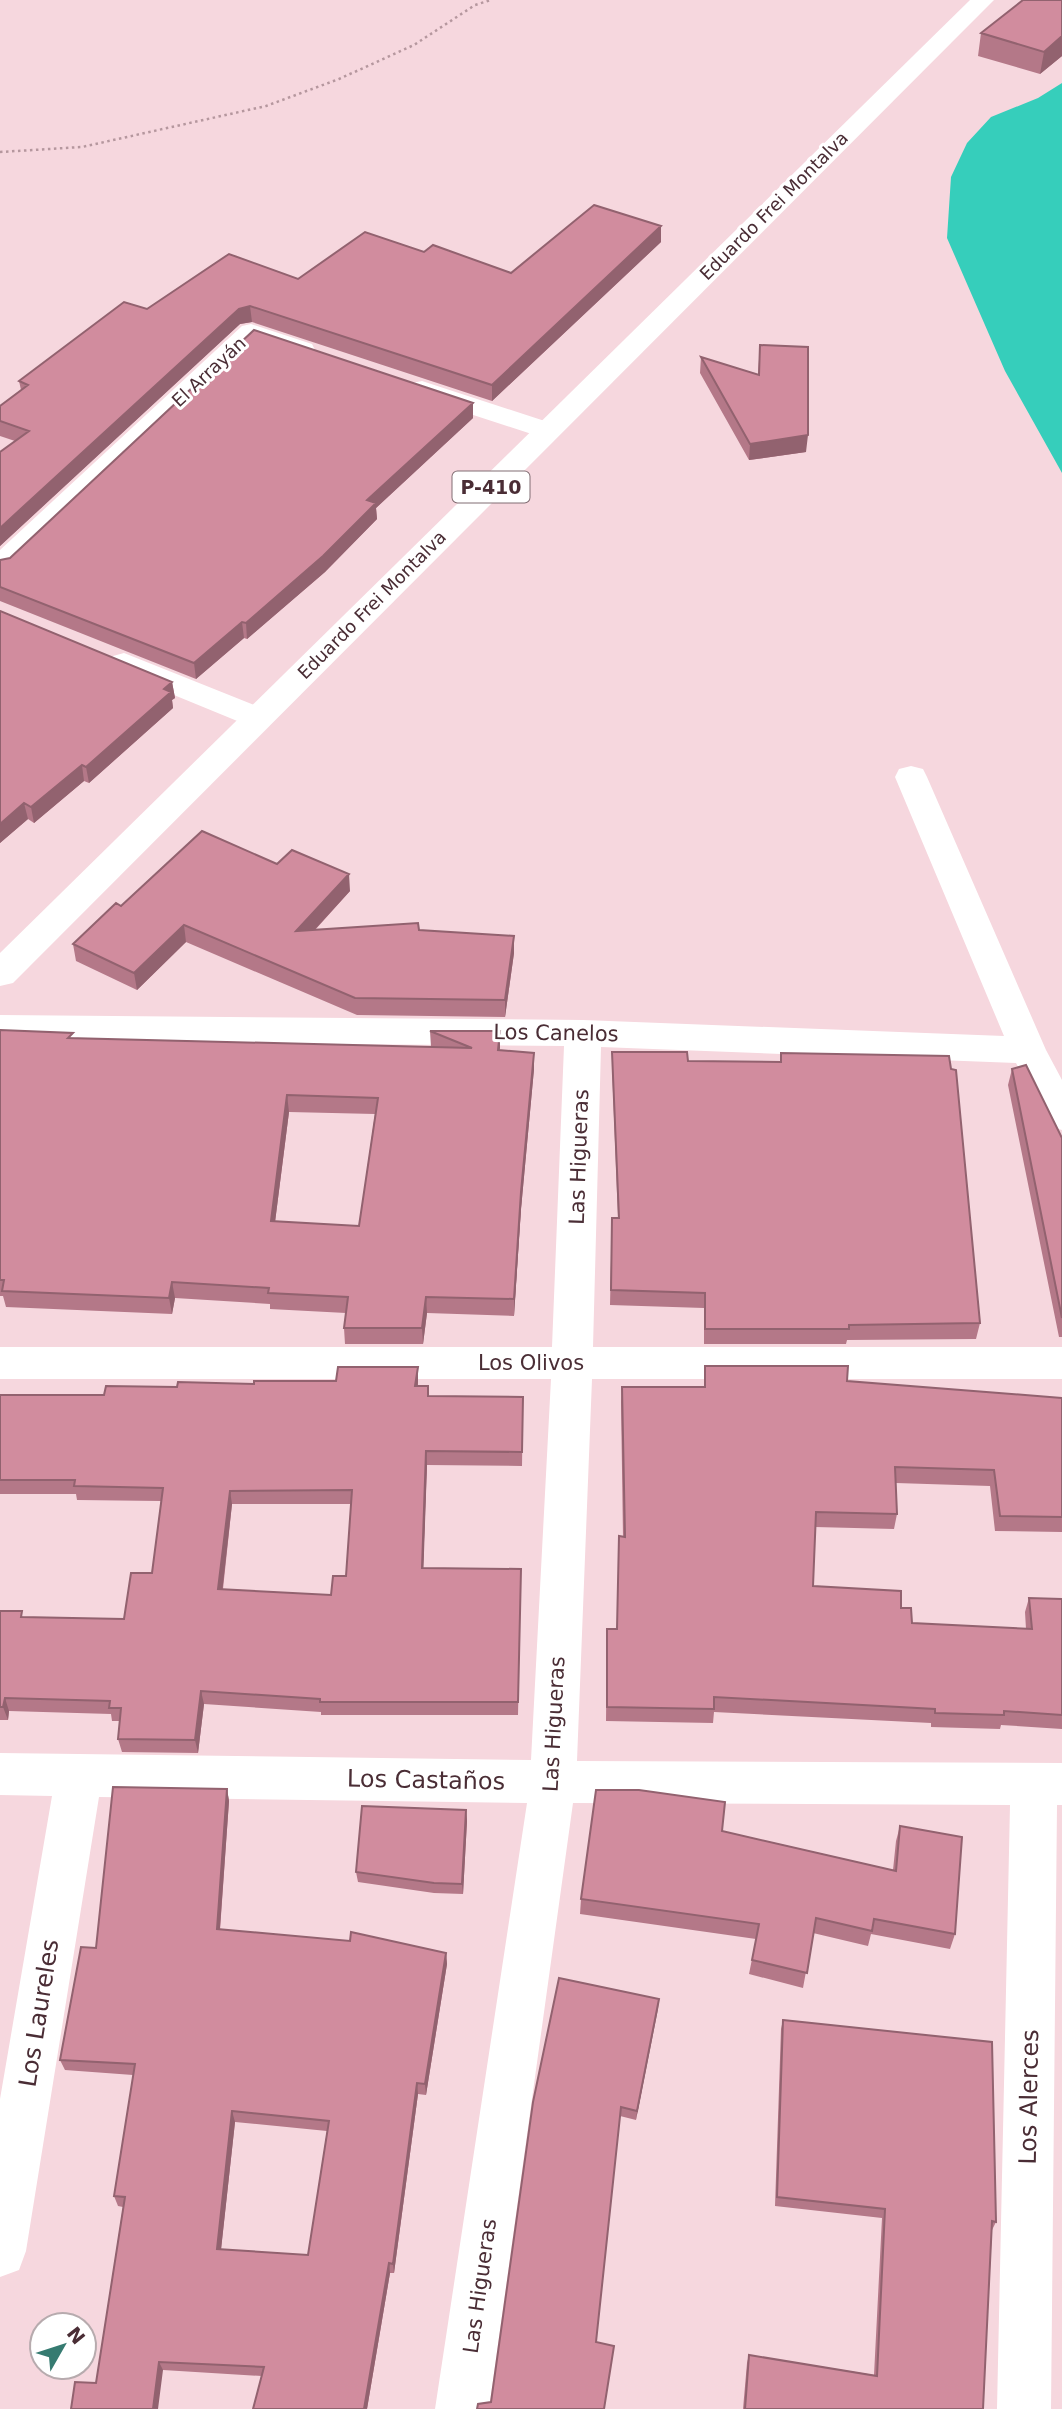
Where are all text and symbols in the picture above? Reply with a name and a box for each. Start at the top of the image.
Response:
street label: Eduardo Frei Montalva [695,127,852,284]
street label: El Arrayán [167,332,250,411]
road number: P-410 [452,472,530,502]
street label: Eduardo Frei Montalva [293,526,450,683]
street label: Los Canelos [493,1020,619,1046]
street label: Las Higueras [565,1089,593,1225]
street label: Los Olivos [478,1351,584,1375]
street label: Las Higueras [538,1656,570,1792]
street label: Los Castaños [347,1765,505,1795]
street label: Los Laureles [14,1937,64,2089]
street label: Los Alerces [1014,2029,1044,2165]
street label: Las Higueras [459,2217,501,2355]
north arrow [28,2311,98,2381]
text: N [63,2322,90,2348]

